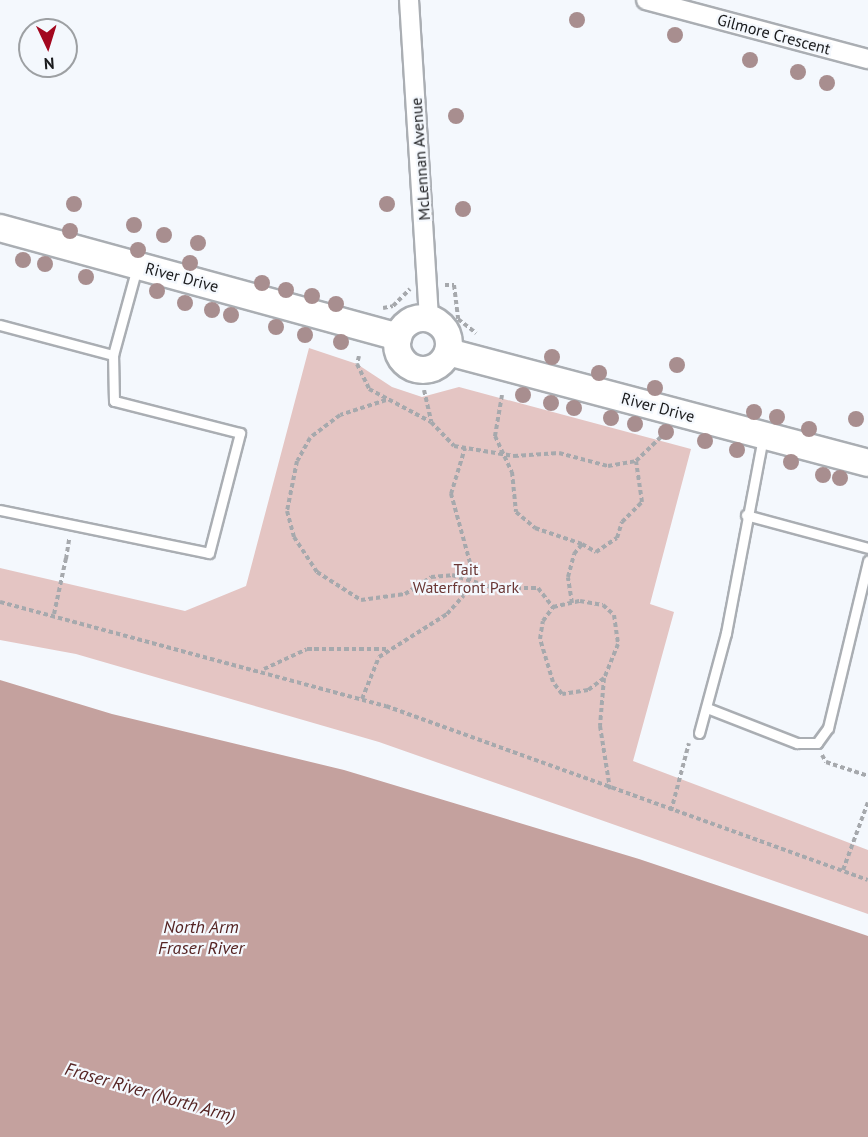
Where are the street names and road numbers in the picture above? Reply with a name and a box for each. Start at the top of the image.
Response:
street label: Gilmore Crescent [715,10,833,58]
street label: McLennan Avenue [406,97,434,221]
street label: River Drive [143,258,221,296]
street label: River Drive [619,388,697,426]

